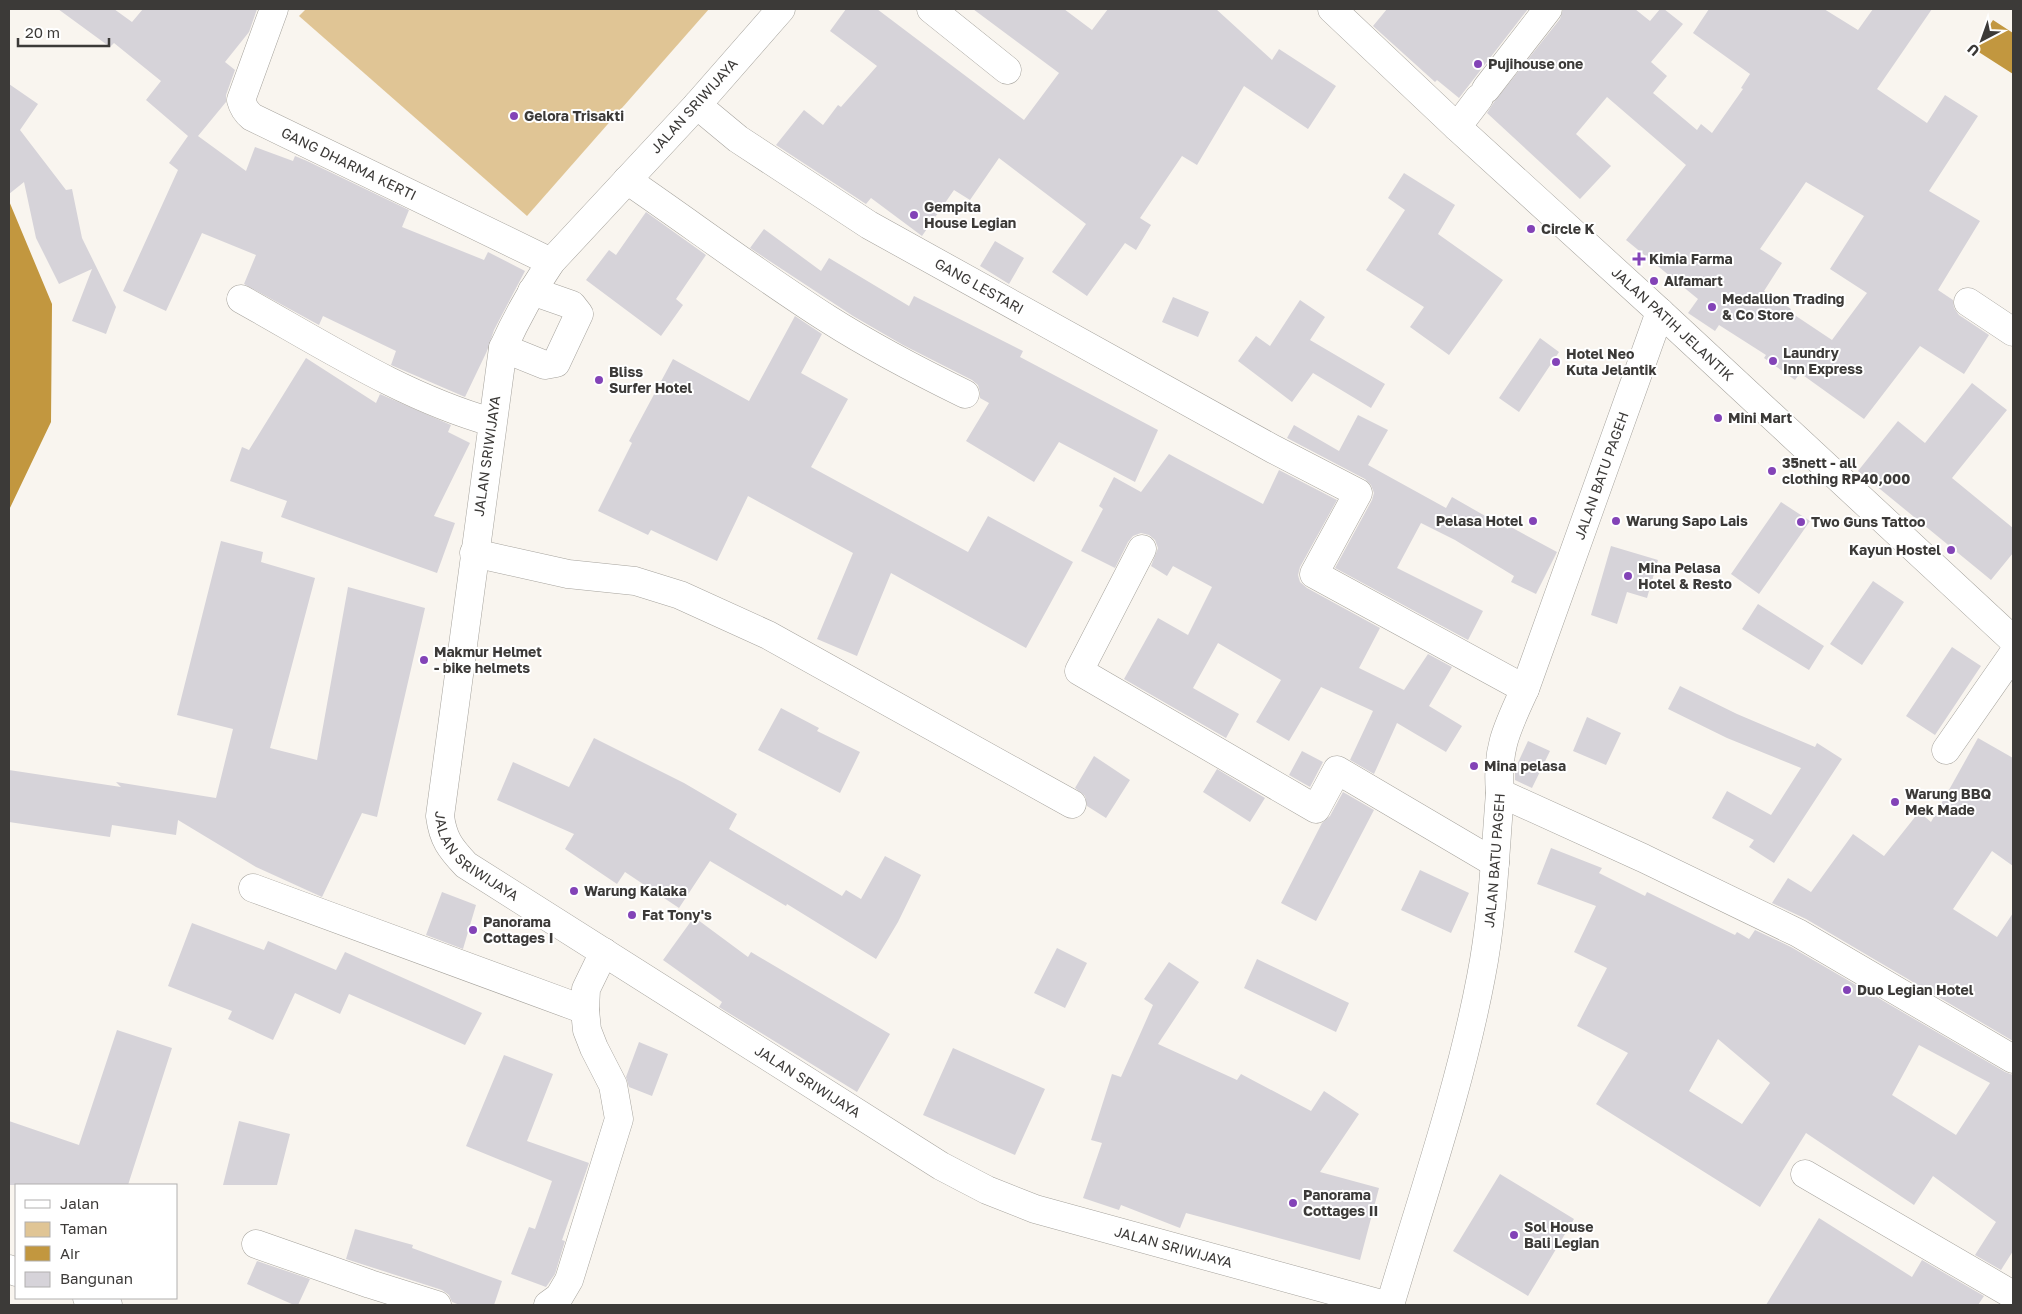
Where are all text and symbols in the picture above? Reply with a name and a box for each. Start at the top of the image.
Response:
scale bar [18,15,109,47]
north arrow [1957,15,2007,65]
text: 20 m [25,23,60,41]
text: U [1964,40,1983,60]
street label: JALAN SRIWIJAYA [647,54,741,157]
place label: Pujihouse one [1488,55,1583,72]
marker: Pujihouse one [1472,58,1484,70]
place label: Gelora Trisakti [524,107,624,124]
marker: Gelora Trisakti [508,110,520,122]
street label: GANG DHARMA KERTI [279,124,419,203]
place label: Gempita House Legian [924,198,1016,231]
marker: Gempita House Legian [908,209,920,221]
place label: Circle K [1541,220,1595,237]
marker: Circle K [1525,223,1537,235]
place label: Kimia Farma [1649,250,1733,267]
marker: Kimia Farma [1633,253,1645,265]
street label: GANG LESTARI [932,254,1027,317]
street label: JALAN PATIH JELANTIK [1608,263,1738,384]
place label: Alfamart [1664,272,1723,289]
marker: Alfamart [1648,275,1660,287]
place label: Medallion Trading & Co Store [1722,290,1844,323]
marker: Medallion Trading & Co Store [1706,301,1718,313]
place label: Laundry Inn Express [1783,344,1863,377]
place label: Hotel Neo Kuta Jelantik [1566,345,1657,378]
marker: Laundry Inn Express [1767,355,1779,367]
marker: Hotel Neo Kuta Jelantik [1550,356,1562,368]
place label: Bliss Surfer Hotel [609,363,693,396]
marker: Bliss Surfer Hotel [593,374,605,386]
street label: JALAN SRIWIJAYA [470,394,503,517]
street label: JALAN BATU PAGEH [1570,409,1632,542]
place label: Mini Mart [1728,409,1792,426]
marker: Mini Mart [1712,412,1724,424]
place label: 35nett - all clothing RP40,000 [1782,454,1910,487]
marker: 35nett - all clothing RP40,000 [1766,465,1778,477]
place label: Pelasa Hotel [1436,512,1523,529]
place label: Warung Sapo Lais [1626,512,1748,529]
place label: Two Guns Tattoo [1811,513,1926,530]
marker: Pelasa Hotel [1527,515,1539,527]
marker: Warung Sapo Lais [1610,515,1622,527]
marker: Two Guns Tattoo [1795,516,1807,528]
place label: Kayun Hostel [1849,541,1941,558]
marker: Kayun Hostel [1945,544,1957,556]
place label: Mina Pelasa Hotel & Resto [1638,559,1732,592]
marker: Mina Pelasa Hotel & Resto [1622,570,1634,582]
place label: Makmur Helmet - bike helmets [434,643,542,676]
marker: Makmur Helmet - bike helmets [418,654,430,666]
place label: Mina pelasa [1484,757,1566,774]
marker: Mina pelasa [1468,760,1480,772]
place label: Warung BBQ Mek Made [1905,785,1991,818]
street label: JALAN BATU PAGEH [1480,793,1508,928]
marker: Warung BBQ Mek Made [1889,796,1901,808]
street label: JALAN SRIWIJAYA [432,810,522,904]
place label: Warung Kalaka [584,882,687,899]
marker: Warung Kalaka [568,885,580,897]
place label: Fat Tony's [642,906,712,923]
marker: Fat Tony's [626,909,638,921]
place label: Panorama Cottages I [483,913,553,946]
marker: Panorama Cottages I [467,924,479,936]
place label: Duo Legian Hotel [1857,981,1974,998]
marker: Duo Legian Hotel [1841,984,1853,996]
street label: JALAN SRIWIJAYA [752,1041,864,1121]
legend [15,1184,178,1299]
place label: Panorama Cottages II [1303,1186,1378,1219]
text: Jalan [60,1194,99,1212]
marker: Panorama Cottages II [1287,1197,1299,1209]
place label: Sol House Bali Legian [1524,1218,1599,1251]
text: Taman [60,1219,107,1237]
street label: JALAN SRIWIJAYA [1113,1222,1235,1271]
marker: Sol House Bali Legian [1508,1229,1520,1241]
text: Air [60,1244,80,1262]
text: Bangunan [60,1269,133,1287]

